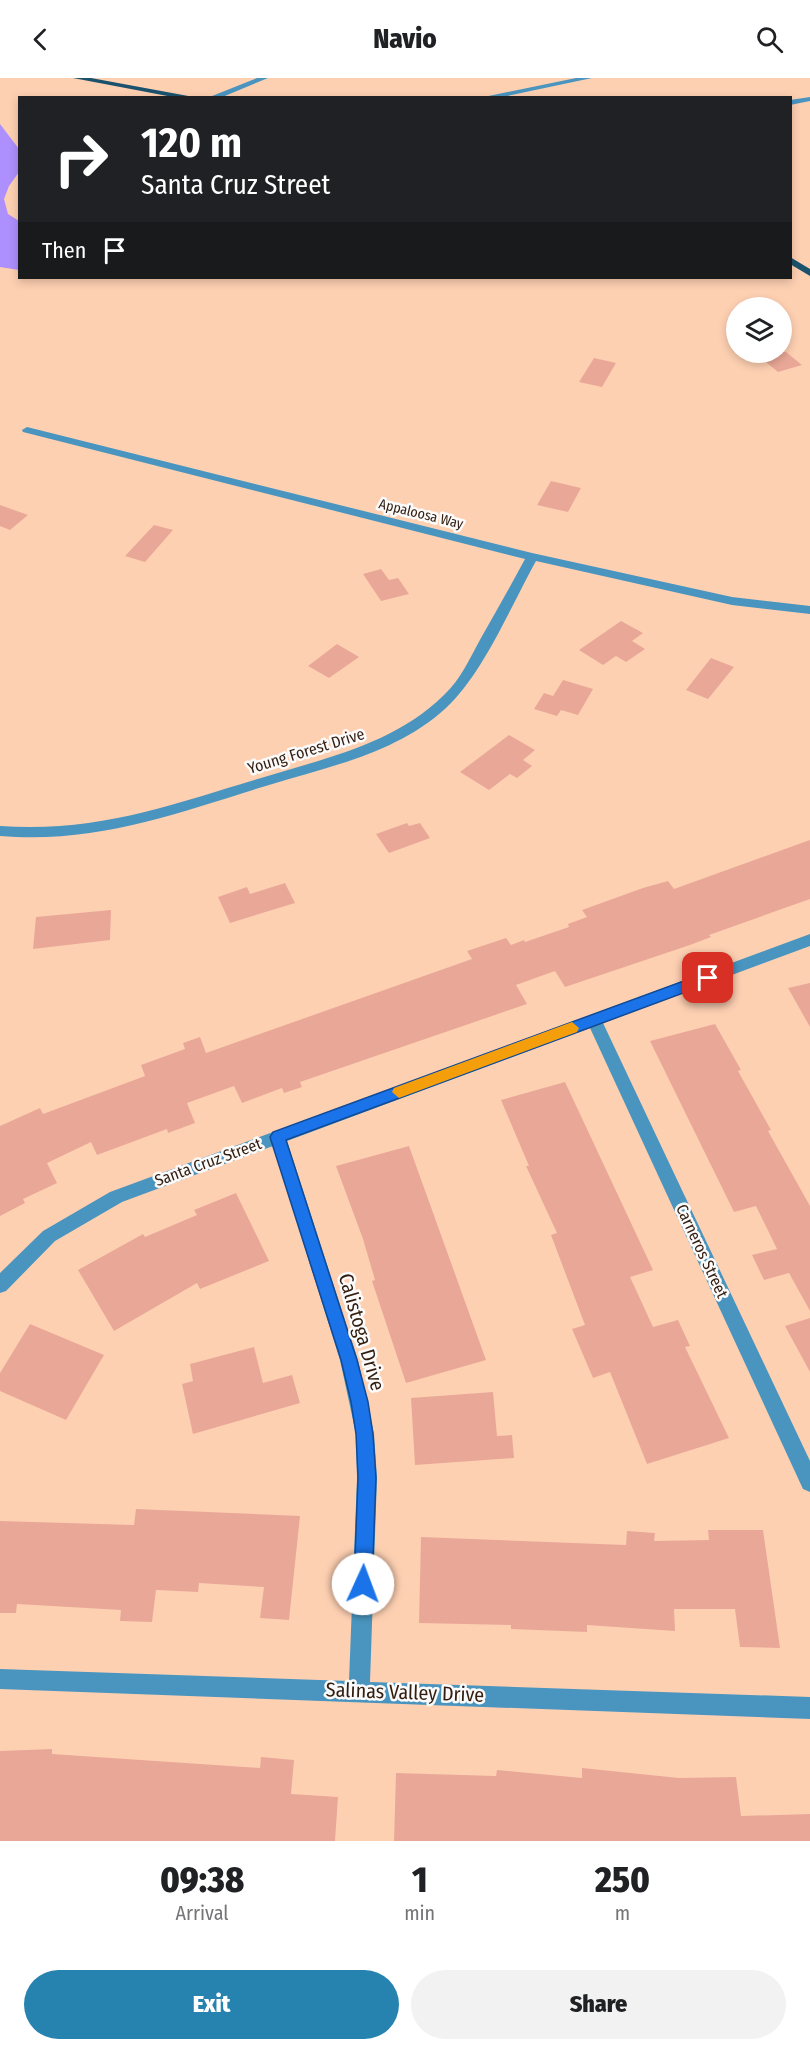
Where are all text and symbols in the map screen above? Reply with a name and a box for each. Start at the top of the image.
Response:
icon: back [24,23,57,56]
text: Navio [373,23,437,55]
icon: search [753,23,786,56]
text: 120 m [141,118,242,168]
icon: right [42,120,120,198]
text: Santa Cruz Street [141,169,330,201]
icon: arrive [98,234,131,267]
text: Then [42,237,86,264]
map controls [726,297,792,363]
button: layers [726,297,792,363]
street label: Appaloosa Way [377,495,466,533]
street label: Young Forest Drive [245,724,367,778]
pin [682,952,733,1003]
icon: arrive [691,961,724,994]
street label: Santa Cruz Street [152,1134,265,1190]
street label: Carneros Street [672,1201,732,1302]
street label: Calistoga Drive [334,1271,390,1393]
position arrow [331,1552,395,1616]
street label: Salinas Valley Drive [325,1677,485,1707]
text: 09:38 [160,1858,244,1902]
text: 1 [412,1858,427,1902]
text: 250 [595,1858,650,1902]
text: Arrival [176,1901,229,1925]
text: min [404,1901,435,1925]
text: m [615,1901,630,1925]
button: Exit [24,1970,399,2039]
button: Share [411,1970,786,2039]

